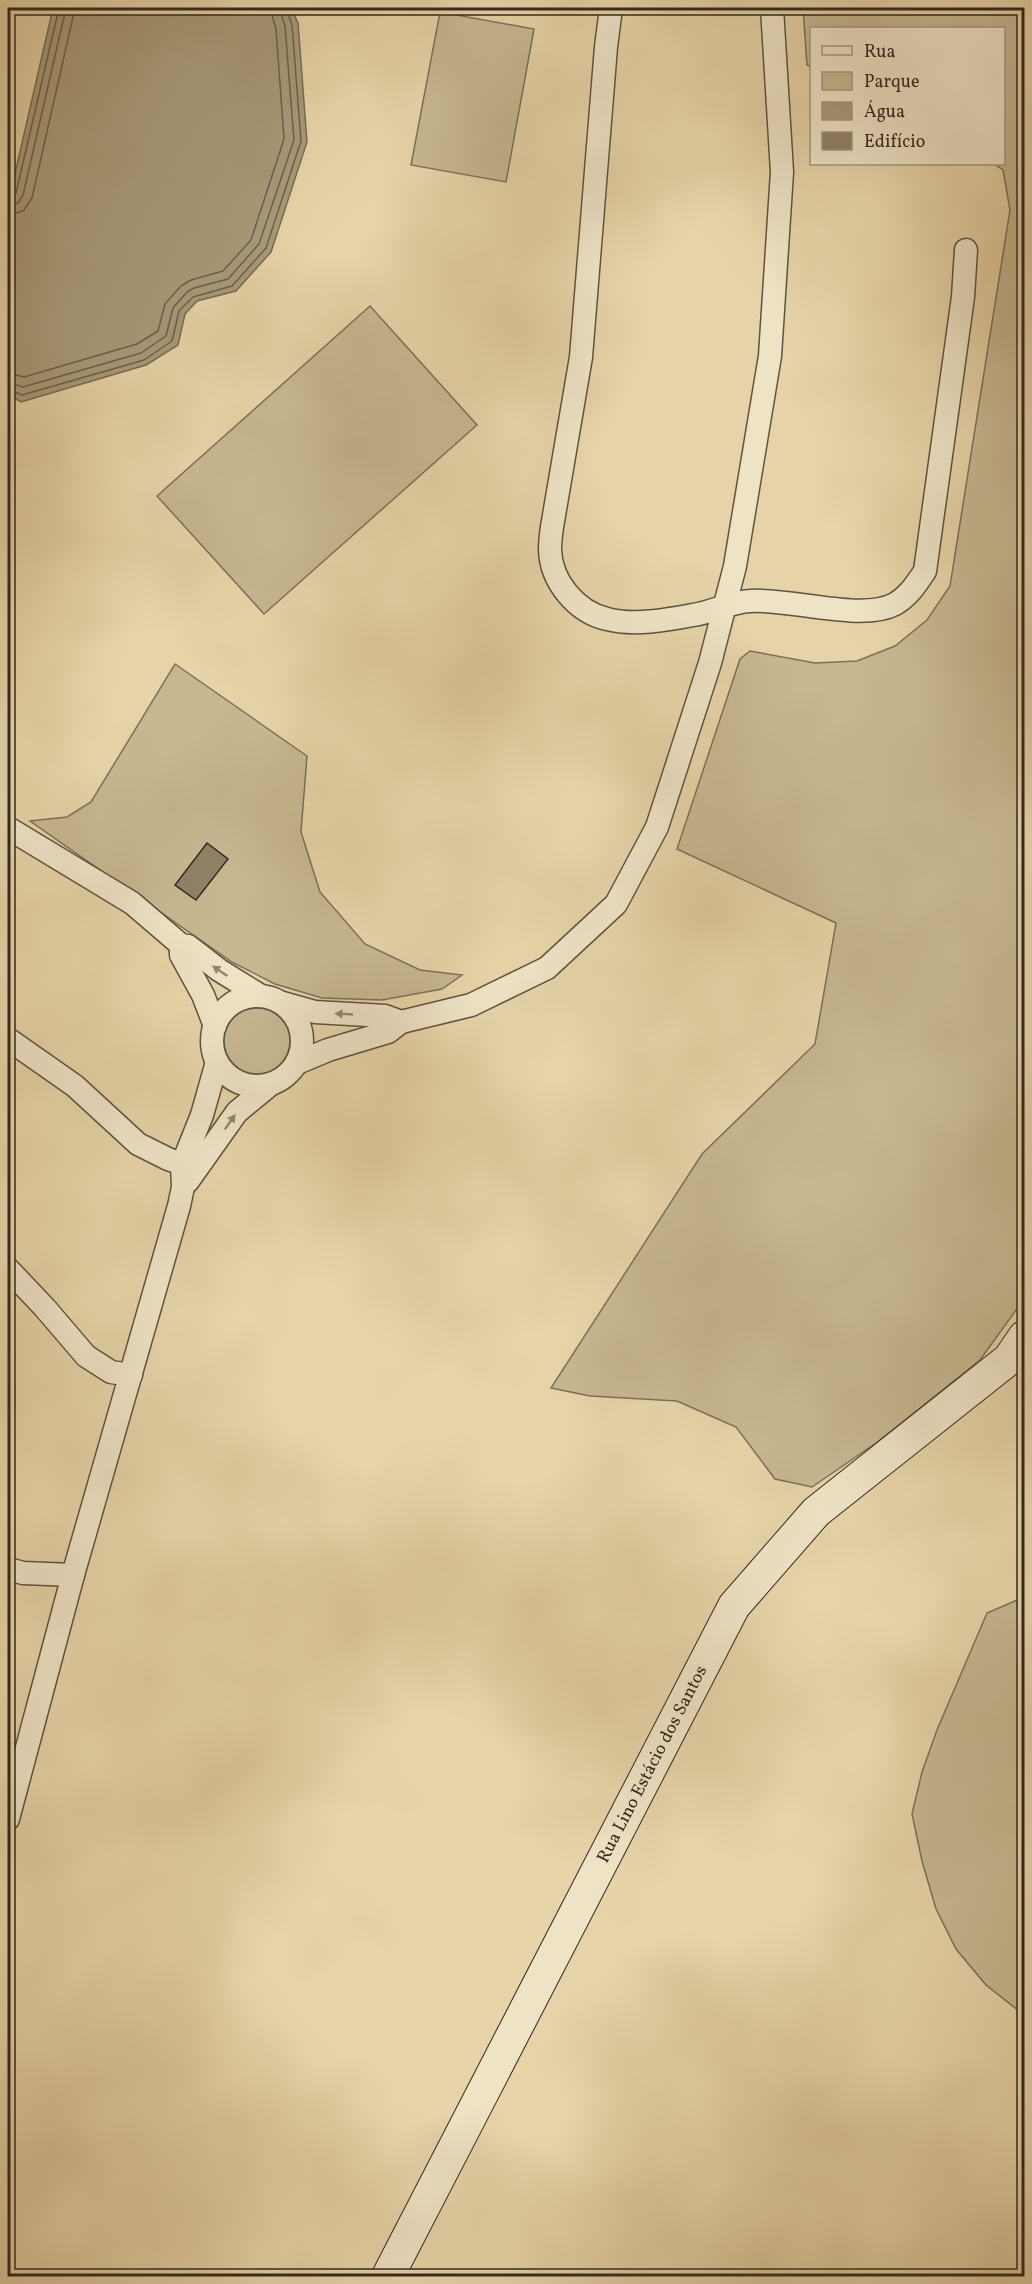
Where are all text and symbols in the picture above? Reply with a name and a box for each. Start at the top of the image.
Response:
legend [810,27,1005,165]
text: Rua [864,40,895,65]
text: Parque [864,70,919,95]
text: Água [864,100,905,125]
text: Edifício [864,130,925,155]
one-way arrow [213,965,229,977]
one-way arrow [335,1009,354,1018]
one-way arrow [224,1115,236,1131]
street label: Rua Lino Estácio dos Santos [591,1661,714,1867]

